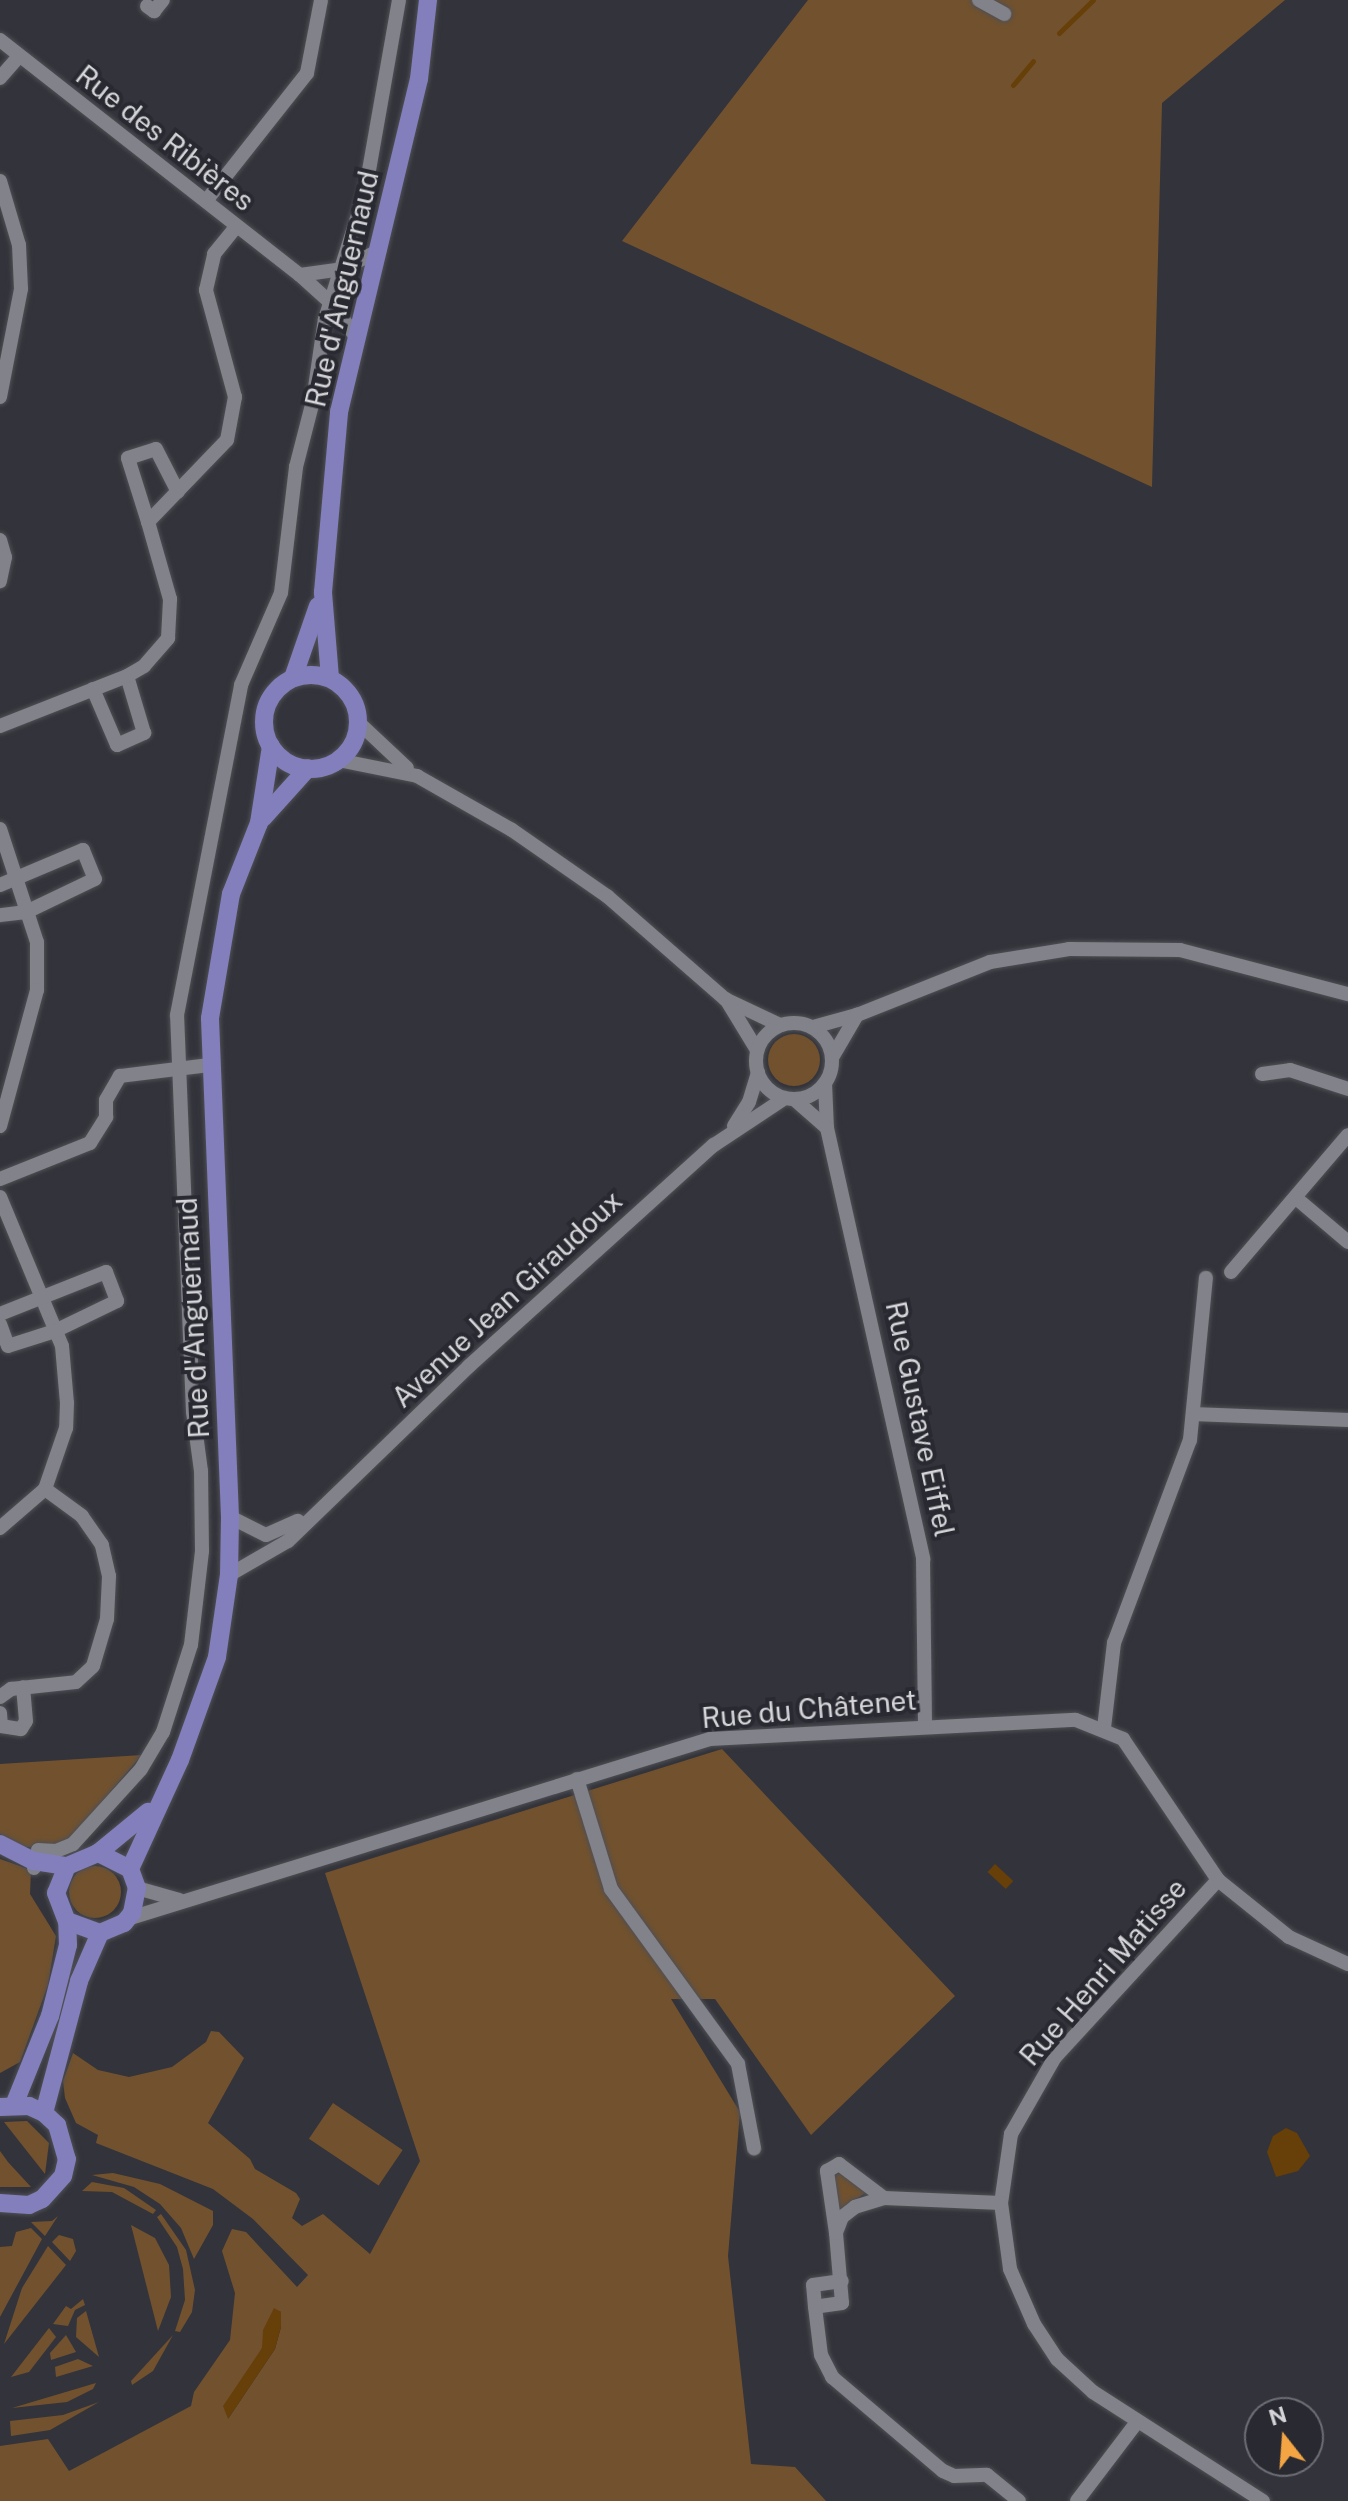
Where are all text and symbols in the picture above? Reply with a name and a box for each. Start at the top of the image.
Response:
street label: Rue des Ribières [69,58,261,218]
street label: Rue d'Anguernaud [298,167,386,411]
street label: Avenue Jean Giraudoux [385,1184,629,1414]
street label: Rue d'Anguernaud [170,1196,216,1440]
street label: Rue Gustave Eiffel [879,1298,961,1540]
street label: Rue du Châtenet [700,1683,918,1735]
street label: Rue Henri Matisse [1013,1871,1193,2073]
north arrow [1244,2397,1324,2477]
text: N [1266,2401,1290,2431]

